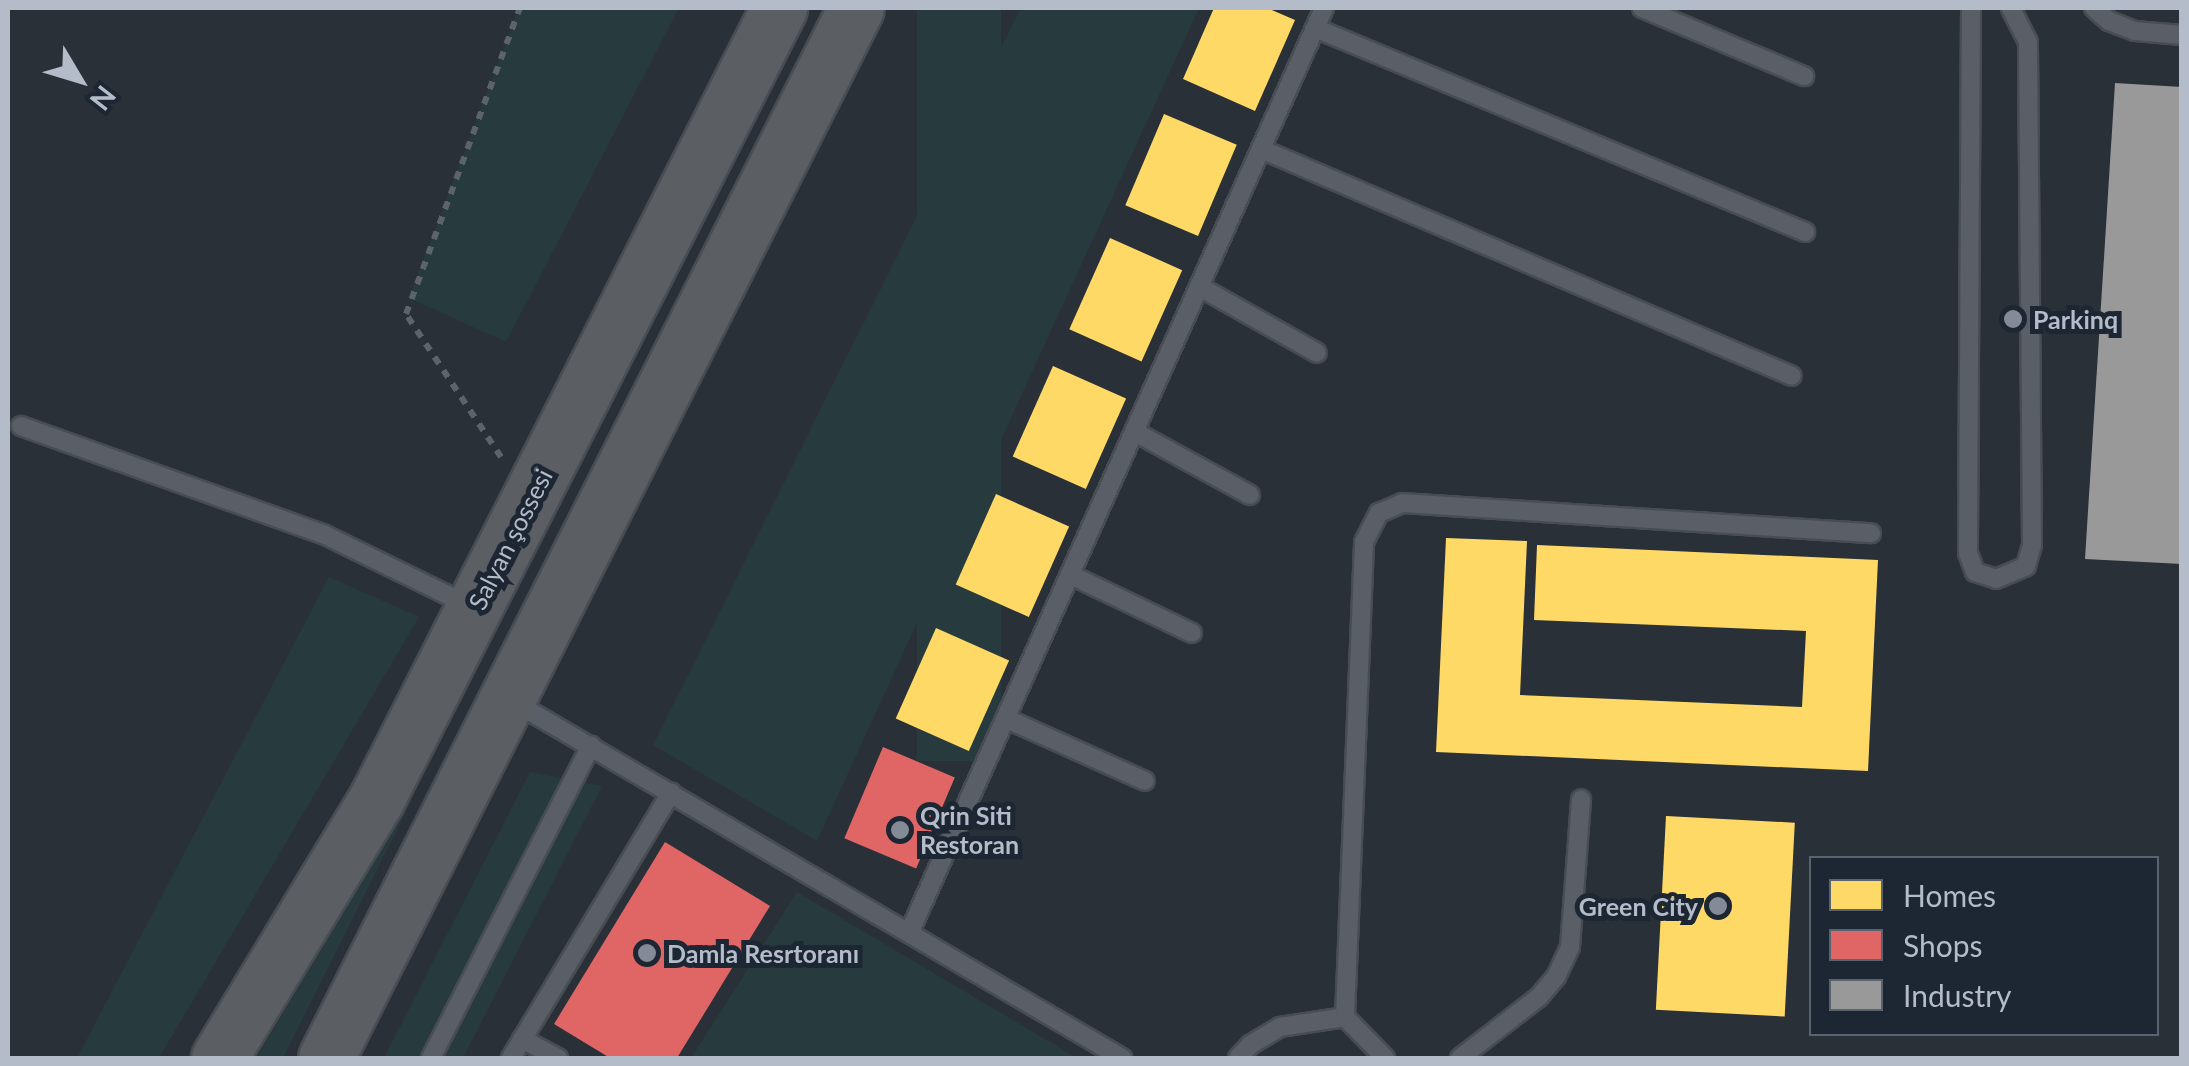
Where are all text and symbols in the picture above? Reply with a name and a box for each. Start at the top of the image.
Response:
north arrow [30,30,130,130]
text: N [84,79,124,117]
place label: Parkinq [2033,304,2118,334]
marker: Parkinq [2002,308,2024,330]
street label: Salyan şossesi [462,464,558,614]
place label: Qrin Siti Restoran [920,801,1019,860]
marker: Qrin Siti Restoran [889,819,911,841]
legend [1809,856,2159,1036]
text: Homes [1903,877,1996,913]
place label: Green City [1579,891,1698,921]
marker: Green City [1707,895,1729,917]
text: Shops [1903,927,1983,963]
place label: Damla Resrtoranı [667,938,859,968]
marker: Damla Resrtoranı [636,942,658,964]
text: Industry [1903,977,2012,1013]

